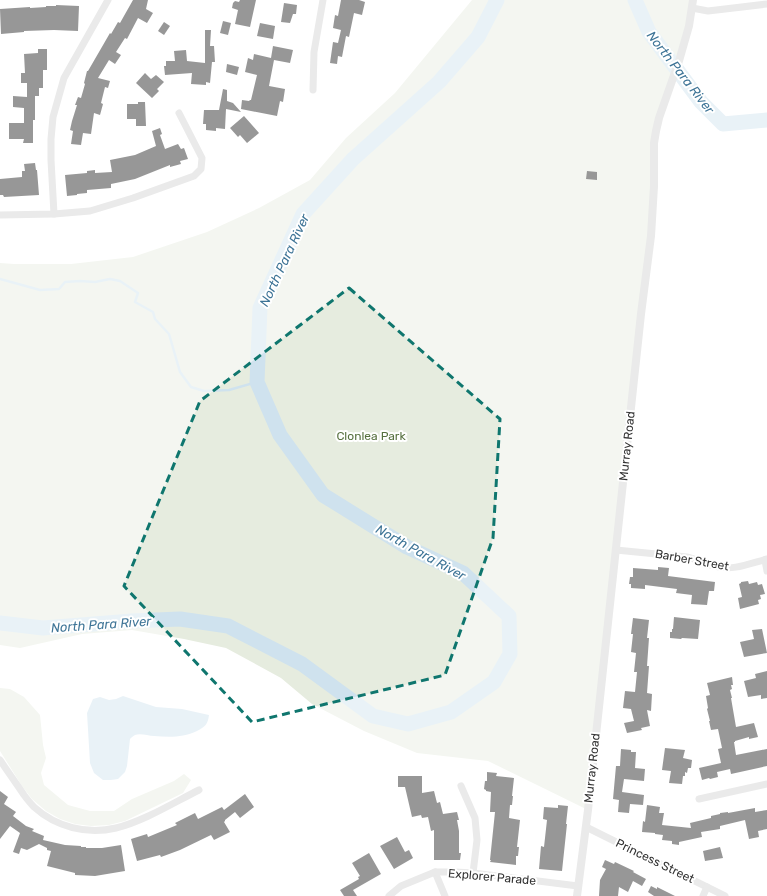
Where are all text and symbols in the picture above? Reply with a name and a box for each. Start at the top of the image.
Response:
water label: North Para River [644,28,718,117]
water label: North Para River [256,211,313,309]
street label: Murray Road [616,410,638,482]
park label: Clonlea Park [336,429,406,443]
water label: North Para River [373,522,469,584]
street label: Barber Street [654,547,730,573]
water label: North Para River [50,613,153,635]
street label: Murray Road [581,732,603,804]
street label: Princess Street [613,836,697,886]
street label: Explorer Parade [447,866,537,888]

